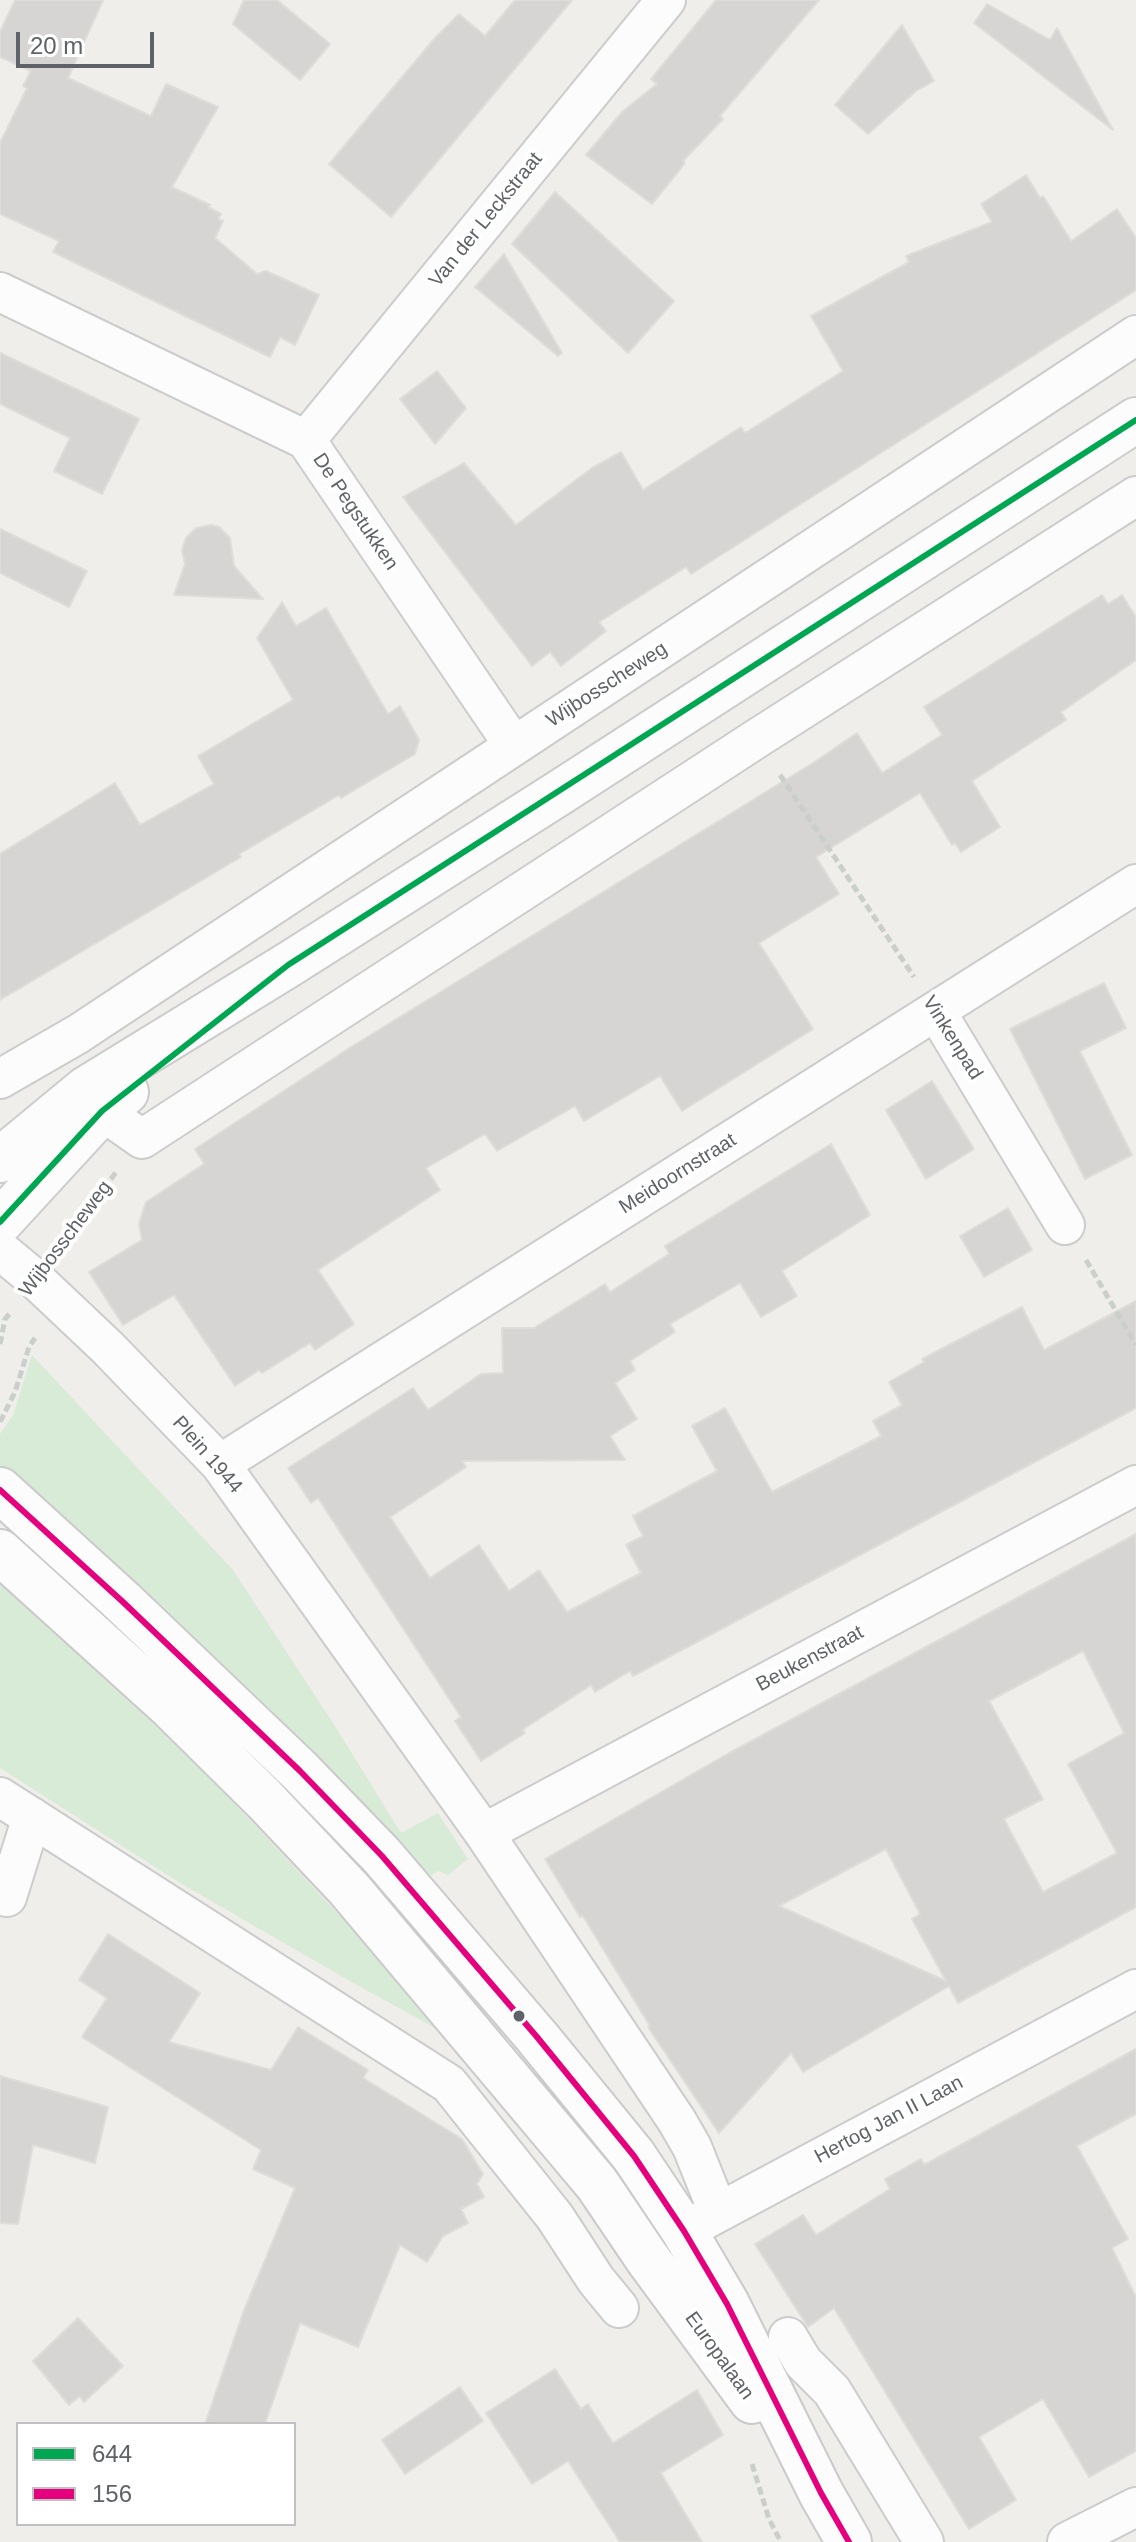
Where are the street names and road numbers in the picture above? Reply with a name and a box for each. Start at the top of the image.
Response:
street label: Van der Leckstraat [424,148,548,292]
street label: De Pegstukken [307,449,403,575]
street label: Wijbosscheweg [542,637,672,733]
street label: Vinkenpad [917,992,987,1084]
street label: Meidoornstraat [615,1128,741,1220]
street label: Wijbosscheweg [15,1176,117,1302]
street label: Plein 1944 [167,1411,247,1499]
street label: Beukenstraat [752,1621,868,1697]
street label: Hertog Jan II Laan [811,2071,967,2169]
street label: Europalaan [679,2308,759,2404]

